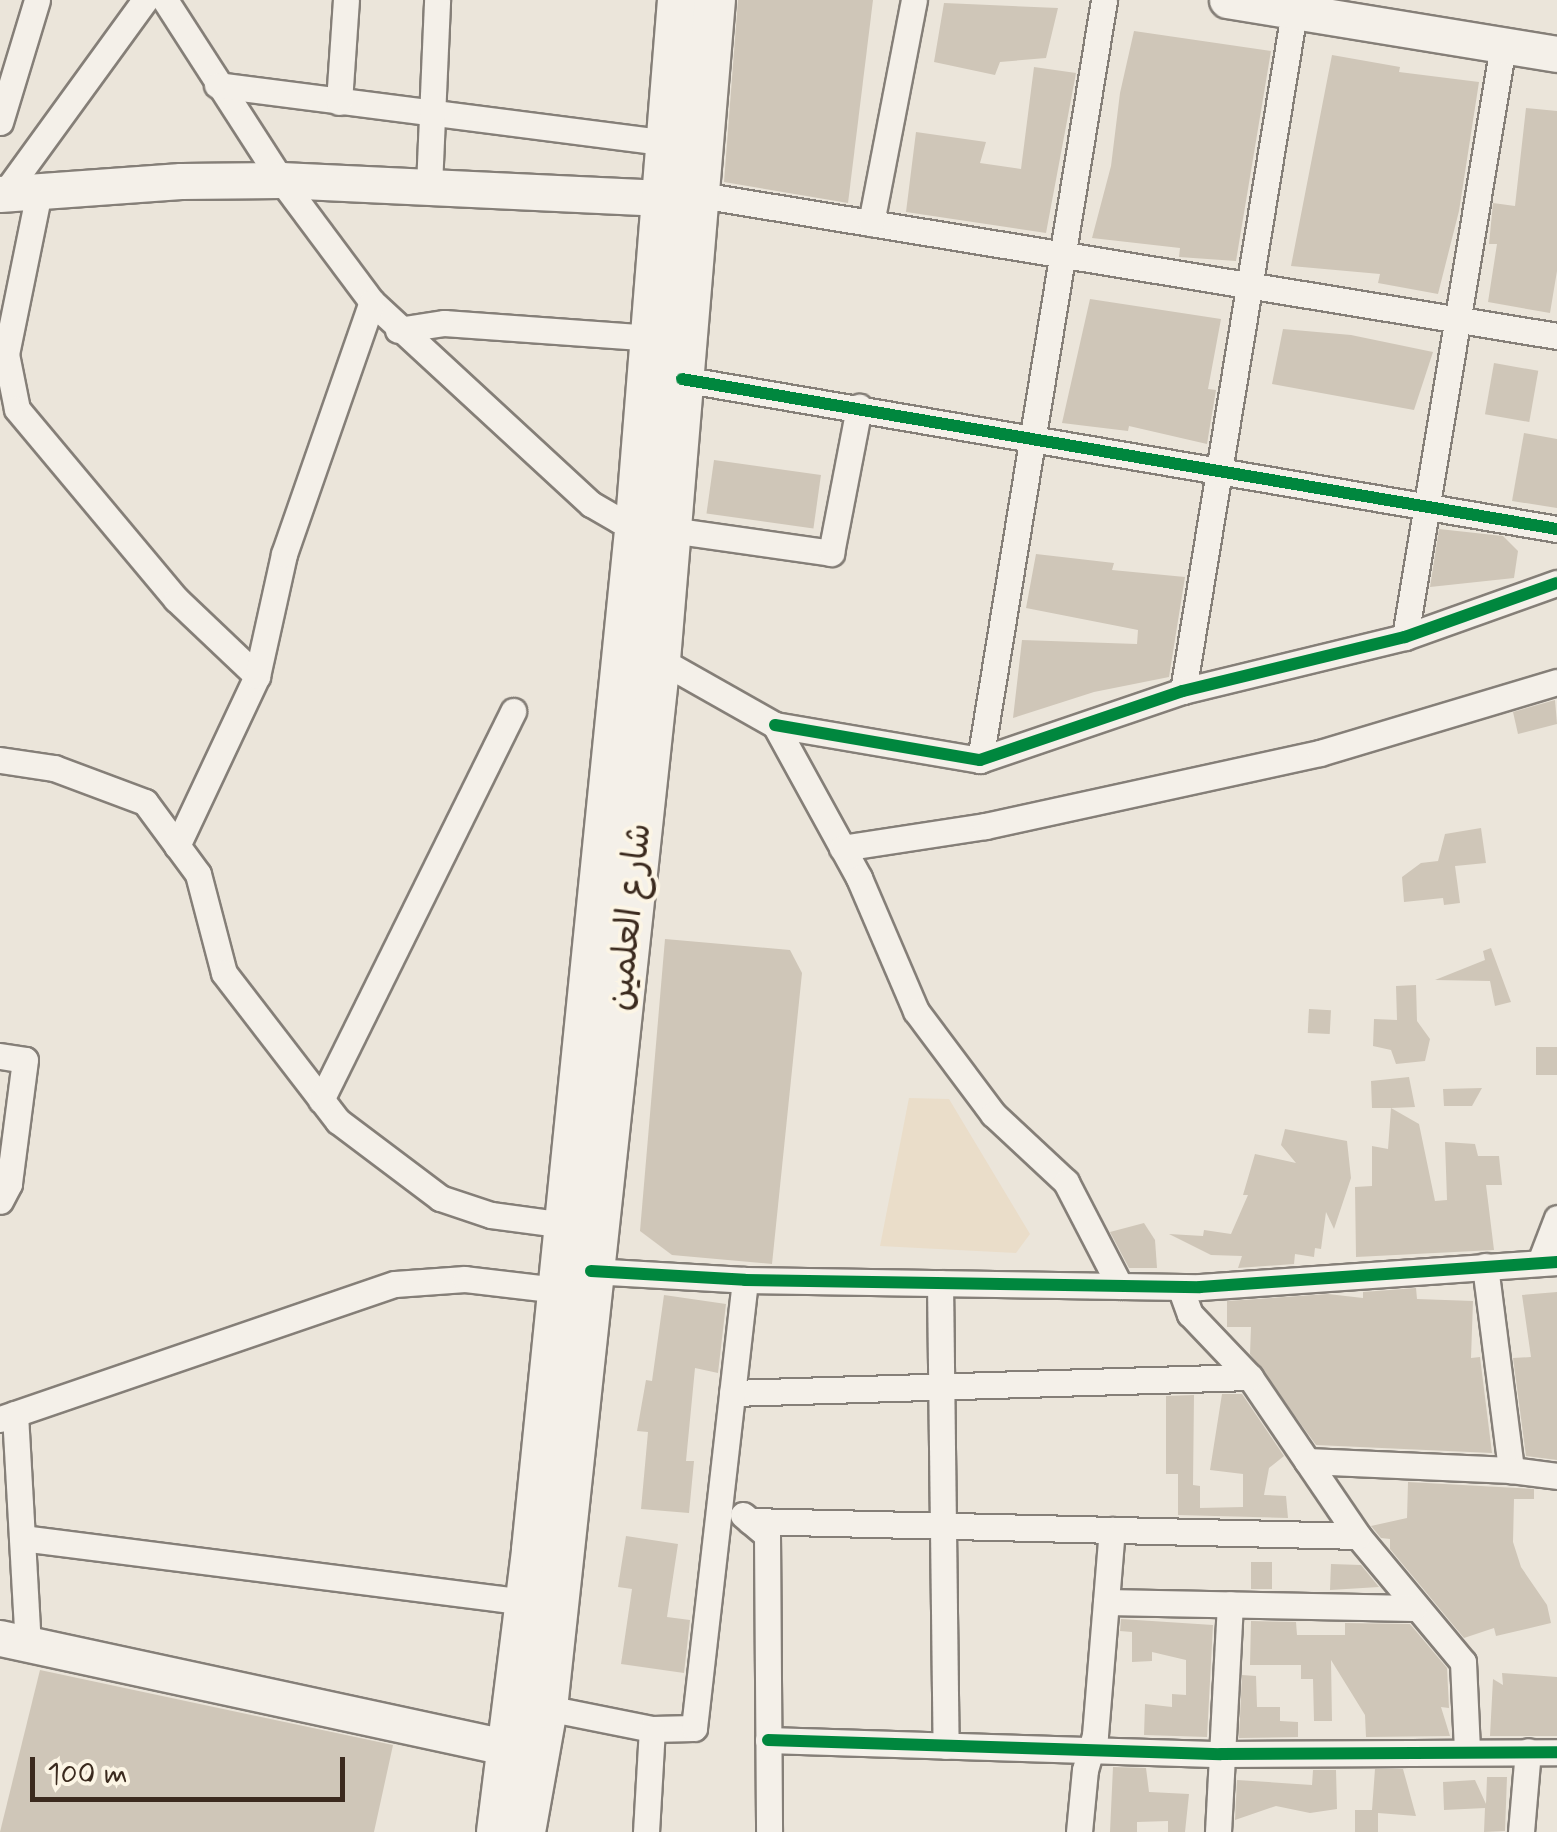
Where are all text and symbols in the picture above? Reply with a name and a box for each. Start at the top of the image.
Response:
street label: شارع العلمين [599,821,661,1013]
scale bar [35,1737,350,1799]
text: 100 m [47,1755,128,1794]

